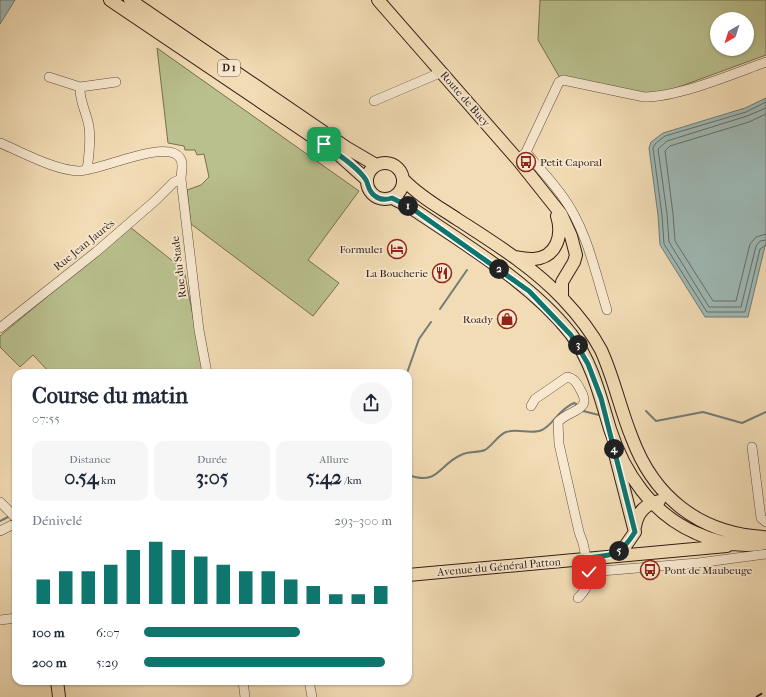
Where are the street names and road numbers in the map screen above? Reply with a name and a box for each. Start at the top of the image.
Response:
road number: D 1 [218,60,240,76]
street label: Route de Bucy [437,69,493,130]
street label: Rue Jean Jaurès [51,217,117,273]
street label: Rue du Stade [169,235,189,299]
street label: Avenue du Général Patton [436,555,562,579]

